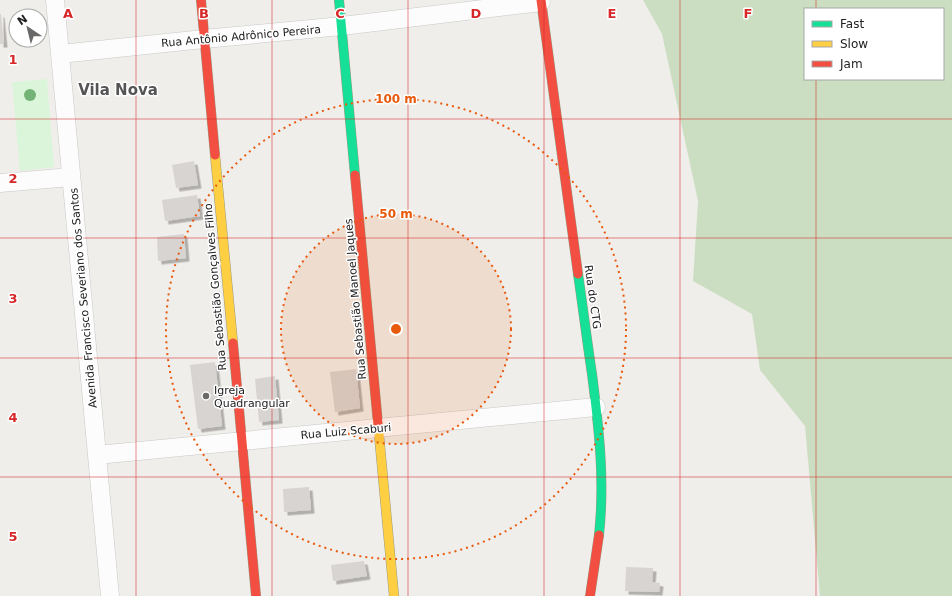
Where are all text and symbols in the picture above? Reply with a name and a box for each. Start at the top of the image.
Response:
text: A [63,6,73,21]
text: B [199,6,209,21]
text: C [335,6,345,21]
text: D [471,6,482,21]
text: E [608,6,616,21]
text: F [744,6,752,21]
north arrow [8,8,48,48]
legend [804,8,944,80]
text: N [15,12,30,28]
text: Fast [840,17,864,31]
street label: Rua Antônio Adrônico Pereira [161,23,321,50]
text: Slow [840,37,868,51]
text: 1 [8,52,18,67]
text: Jam [839,57,863,71]
district label: Vila Nova [78,81,158,99]
text: 100 m [375,92,417,106]
text: 2 [8,171,18,186]
street label: Avenida Francisco Severiano dos Santos [67,187,100,409]
street label: Rua Sebastião Gonçalves Filho [202,203,229,371]
text: 50 m [379,207,413,221]
street label: Rua Sebastião Manoel Jaques [342,218,369,380]
street label: Rua do CTG [582,264,603,330]
text: 3 [8,291,18,306]
centre of rings [389,322,403,336]
place label: Igreja Quadrangular [214,384,290,410]
marker: Igreja Quadrangular [201,391,211,401]
text: 4 [8,410,18,425]
street label: Rua Luiz Scaburi [300,421,392,442]
text: 5 [8,529,18,544]

